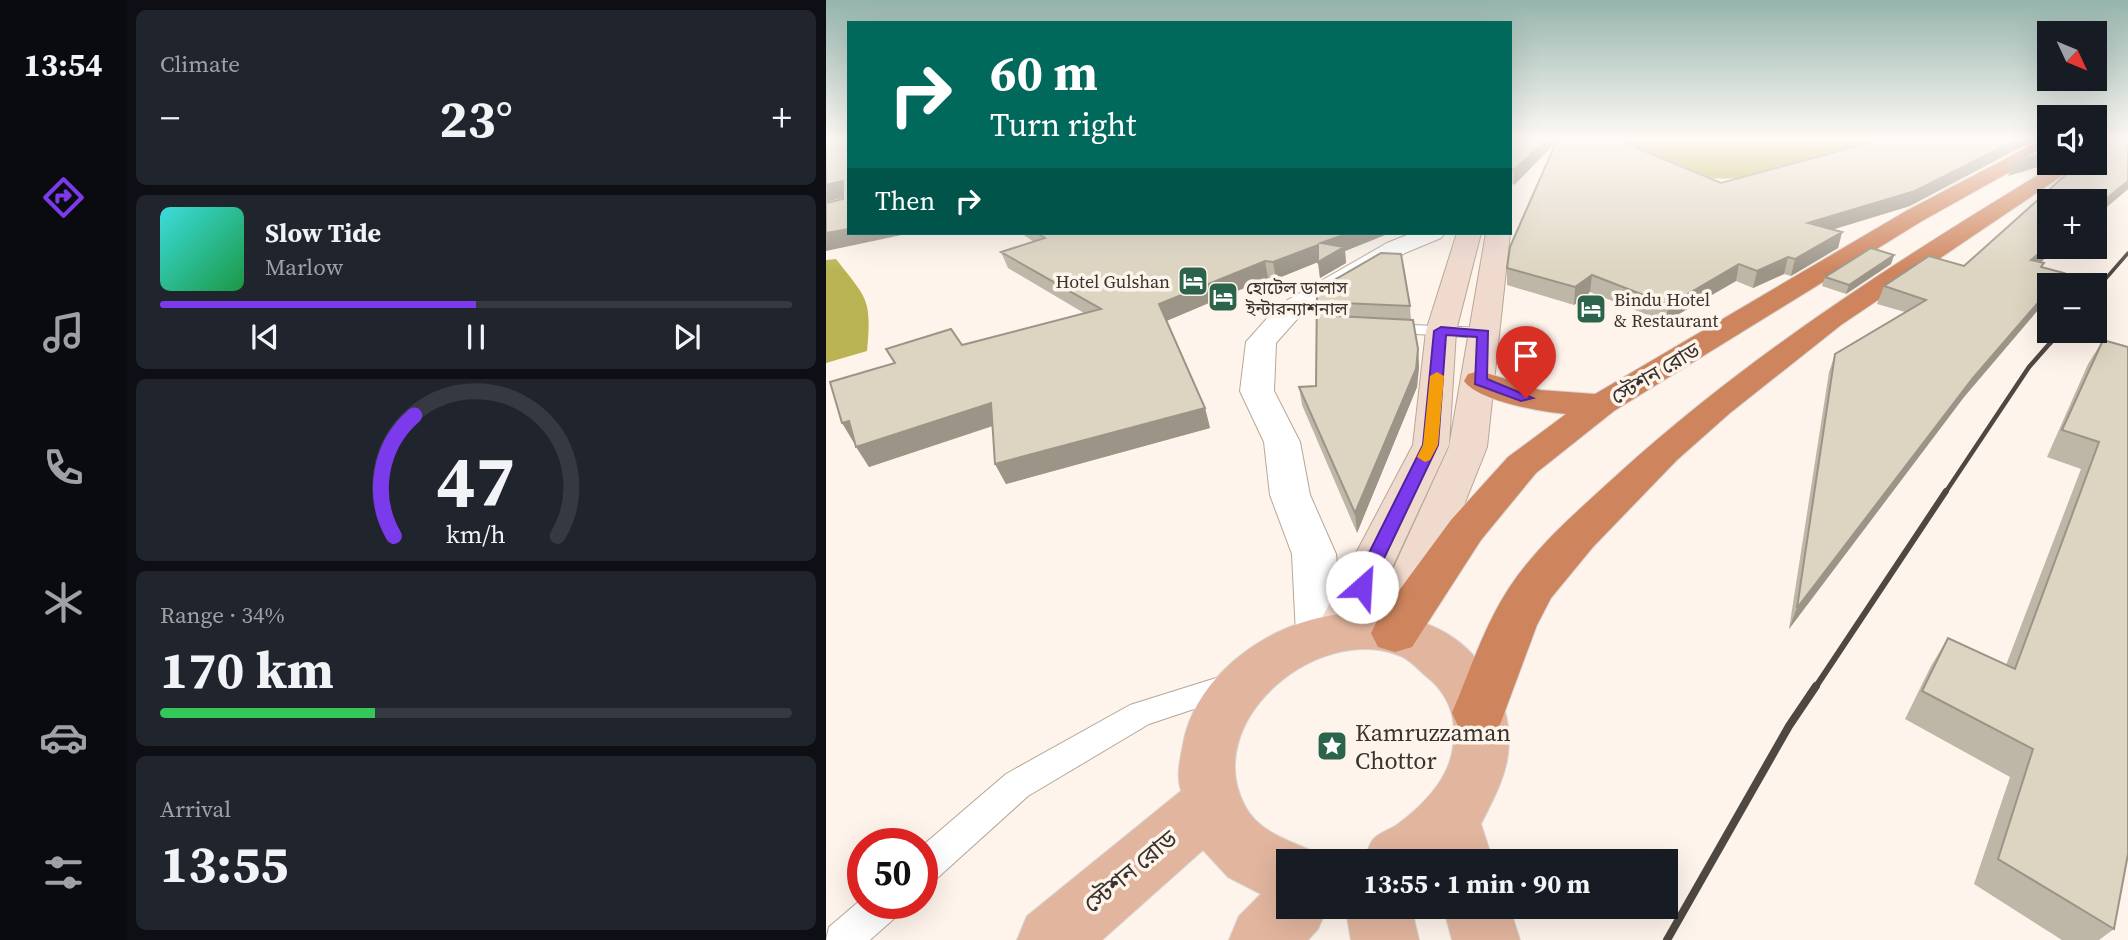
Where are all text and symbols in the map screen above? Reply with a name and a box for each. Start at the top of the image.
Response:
north arrow [2037,21,2107,91]
map controls [2037,21,2107,343]
text: 60 m [990,39,1098,106]
text: 13:54 [24,43,102,87]
text: Climate [160,48,240,80]
icon: right [875,49,966,140]
text: 23° [439,83,513,154]
text: − [160,92,180,144]
text: + [772,92,792,144]
text: Turn right [990,103,1136,147]
button: sound [2037,105,2107,175]
icon: directions [39,173,88,222]
icon: right [949,182,987,220]
text: Then [875,183,935,219]
button: + [2037,189,2107,259]
text: Slow Tide [265,215,381,251]
text: Marlow [265,251,343,283]
hotel icon: Hotel Gulshan [1176,264,1210,298]
place label: Hotel Gulshan [1056,269,1170,294]
button: − [2037,273,2107,343]
place label: হোটেল ডালাস ইন্টারন্যাশনাল [1245,275,1348,321]
hotel icon: হোটেল ডালাস ইন্টারন্যাশনাল [1206,280,1240,314]
place label: Bindu Hotel & Restaurant [1614,287,1718,333]
hotel icon: Bindu Hotel & Restaurant [1574,292,1608,326]
icon: music [39,308,88,357]
icon: previous [246,318,284,356]
icon: pause [457,318,495,356]
icon: next [668,318,706,356]
pin [1496,326,1556,398]
street label: স্টেশন রোড [1605,335,1706,411]
icon: arrive [1507,337,1545,375]
text: 47 [437,431,515,530]
icon: phone [39,443,88,492]
text: km/h [446,517,506,551]
position arrow [1325,550,1399,624]
icon: climate [39,578,88,627]
text: Range · 34% [160,599,285,631]
text: 170 km [160,634,334,705]
icon: car [39,713,88,762]
place label: Kamruzzaman Chottor [1355,716,1511,777]
place icon: Kamruzzaman Chottor [1315,729,1349,763]
text: Arrival [160,793,231,825]
street label: স্টেশন রোড [1076,821,1185,920]
text: 13:55 [160,828,288,899]
speed limit sign: 50 [847,828,938,919]
icon: filters [39,848,88,897]
text: 13:55 · 1 min · 90 m [1364,866,1590,902]

